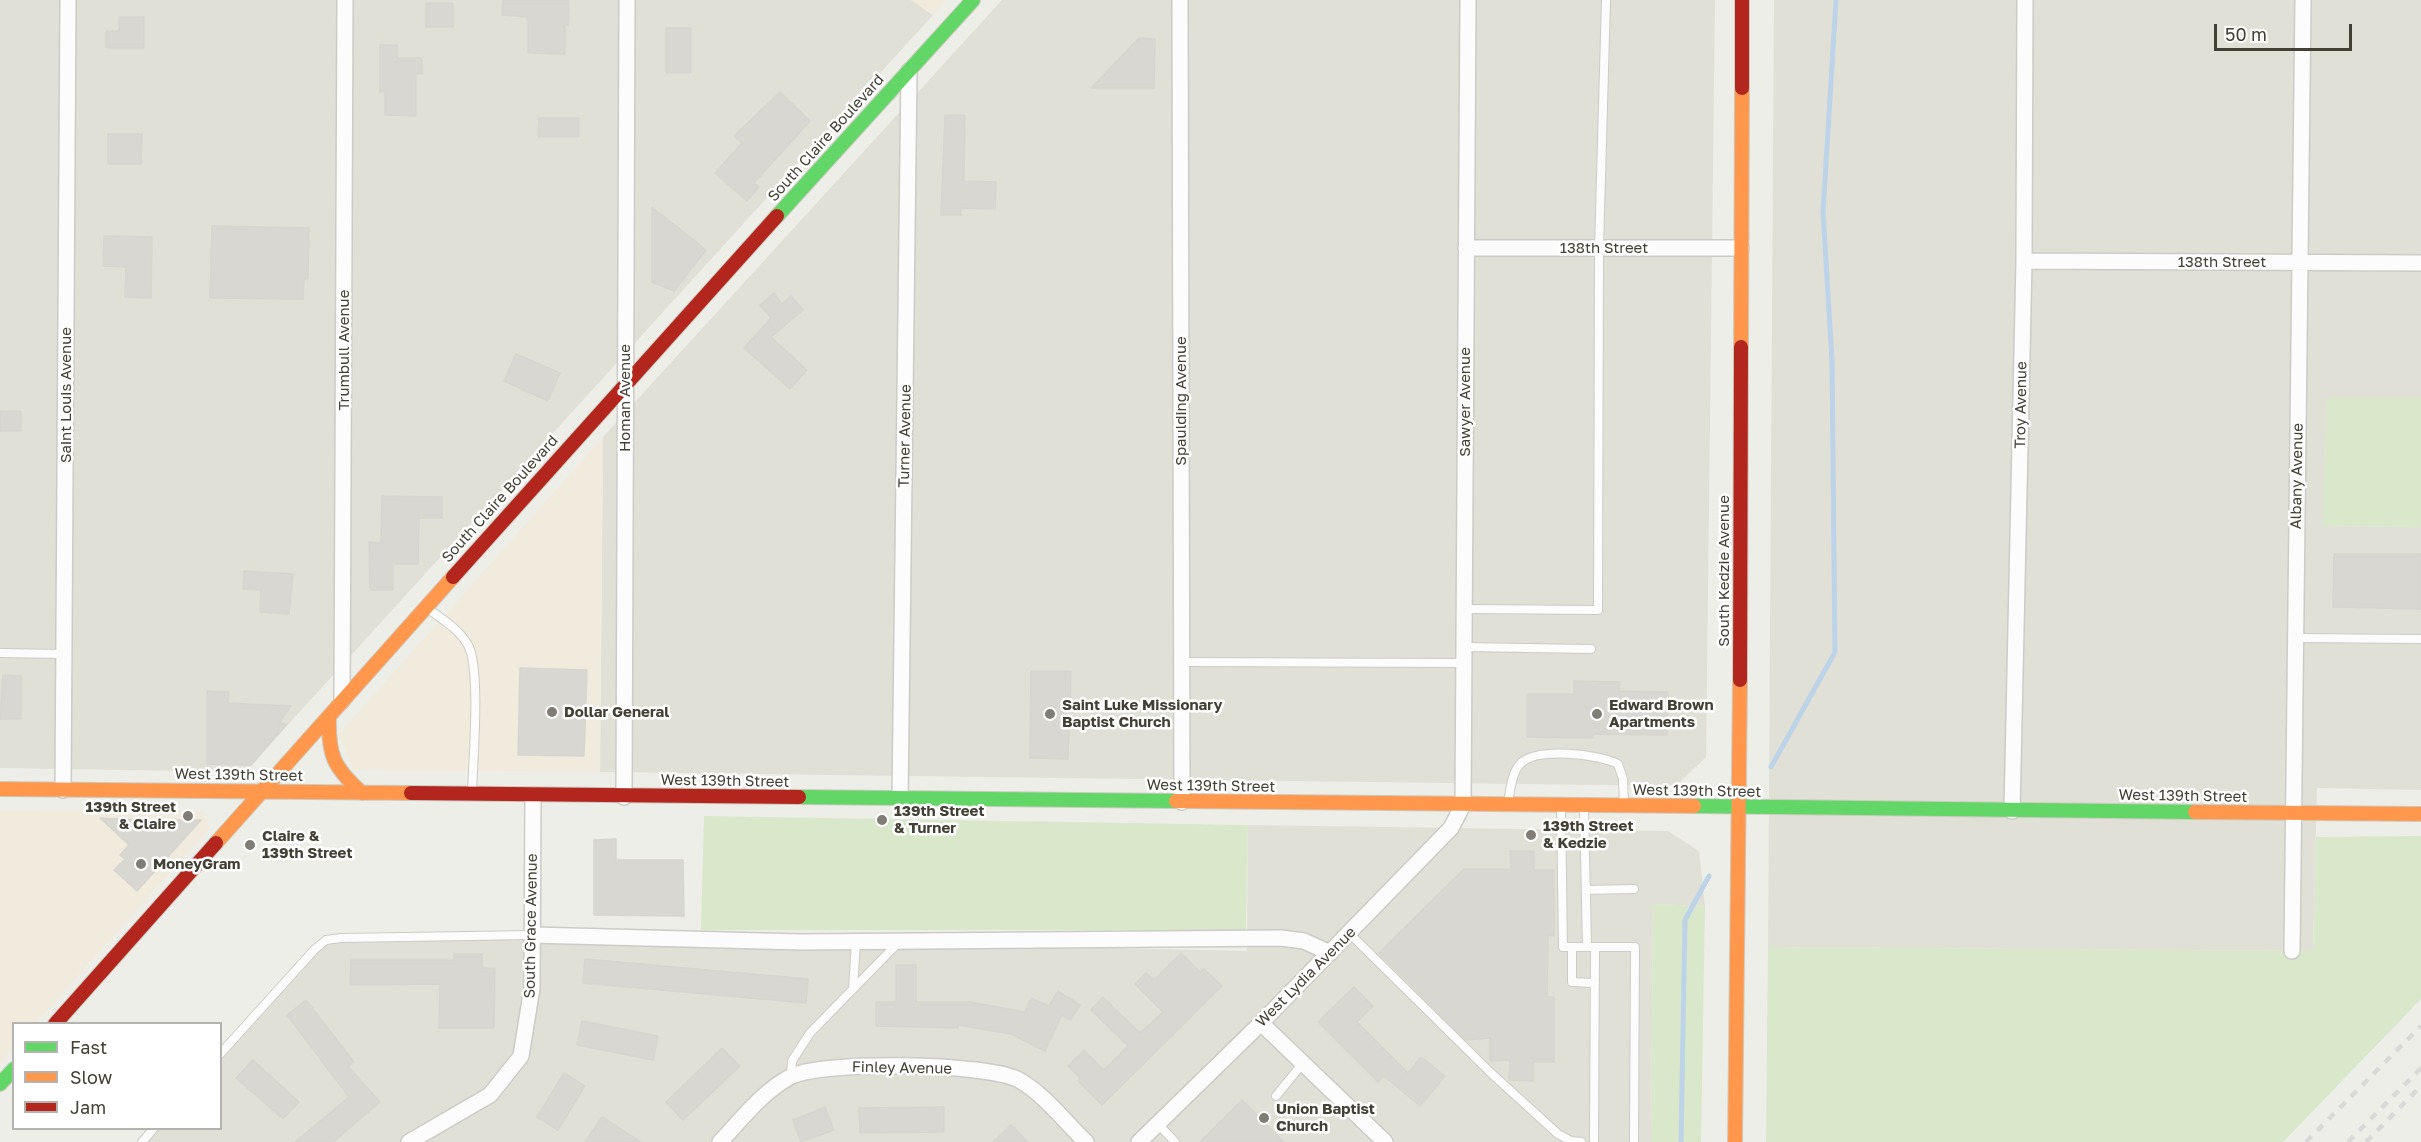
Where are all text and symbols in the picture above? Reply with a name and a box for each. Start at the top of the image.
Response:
scale bar [2217,12,2355,50]
text: 50 m [2225,23,2267,45]
street label: South Claire Boulevard [764,71,888,205]
street label: 138th Street [1560,239,1648,257]
street label: 138th Street [2178,253,2266,271]
street label: Trumbull Avenue [335,290,353,410]
street label: Saint Louis Avenue [57,327,75,463]
street label: Spaulding Avenue [1172,336,1190,466]
street label: Homan Avenue [616,344,634,452]
street label: Sawyer Avenue [1456,347,1474,457]
street label: Troy Avenue [2011,361,2031,449]
street label: Turner Avenue [895,384,915,488]
street label: Albany Avenue [2287,423,2307,529]
street label: South Claire Boulevard [438,432,562,566]
street label: South Kedzie Avenue [1715,495,1733,647]
place label: Saint Luke Missionary Baptist Church [1062,696,1222,731]
place label: Edward Brown Apartments [1609,696,1714,731]
place label: Dollar General [564,703,669,721]
marker: Dollar General [545,705,559,719]
marker: Saint Luke Missionary Baptist Church [1043,707,1057,721]
marker: Edward Brown Apartments [1590,707,1604,721]
street label: West 139th Street [175,765,303,785]
street label: West 139th Street [661,771,789,791]
street label: West 139th Street [1147,776,1275,796]
street label: West 139th Street [1633,781,1761,801]
street label: West 139th Street [2119,786,2247,806]
place label: 139th Street & Claire [86,798,176,833]
place label: 139th Street & Turner [894,802,984,837]
marker: 139th Street & Claire [181,809,195,823]
marker: 139th Street & Turner [875,813,889,827]
place label: 139th Street & Kedzie [1543,817,1633,852]
place label: Claire & 139th Street [262,827,352,862]
marker: 139th Street & Kedzie [1524,828,1538,842]
marker: Claire & 139th Street [243,838,257,852]
street label: South Grace Avenue [521,853,541,999]
place label: MoneyGram [153,855,240,873]
marker: MoneyGram [134,857,148,871]
street label: West Lydia Avenue [1252,923,1360,1031]
legend [12,1022,222,1130]
text: Fast [70,1036,107,1058]
street label: Finley Avenue [852,1058,952,1078]
text: Slow [70,1066,112,1088]
text: Jam [70,1096,106,1118]
place label: Union Baptist Church [1276,1100,1375,1135]
marker: Union Baptist Church [1257,1111,1271,1125]

